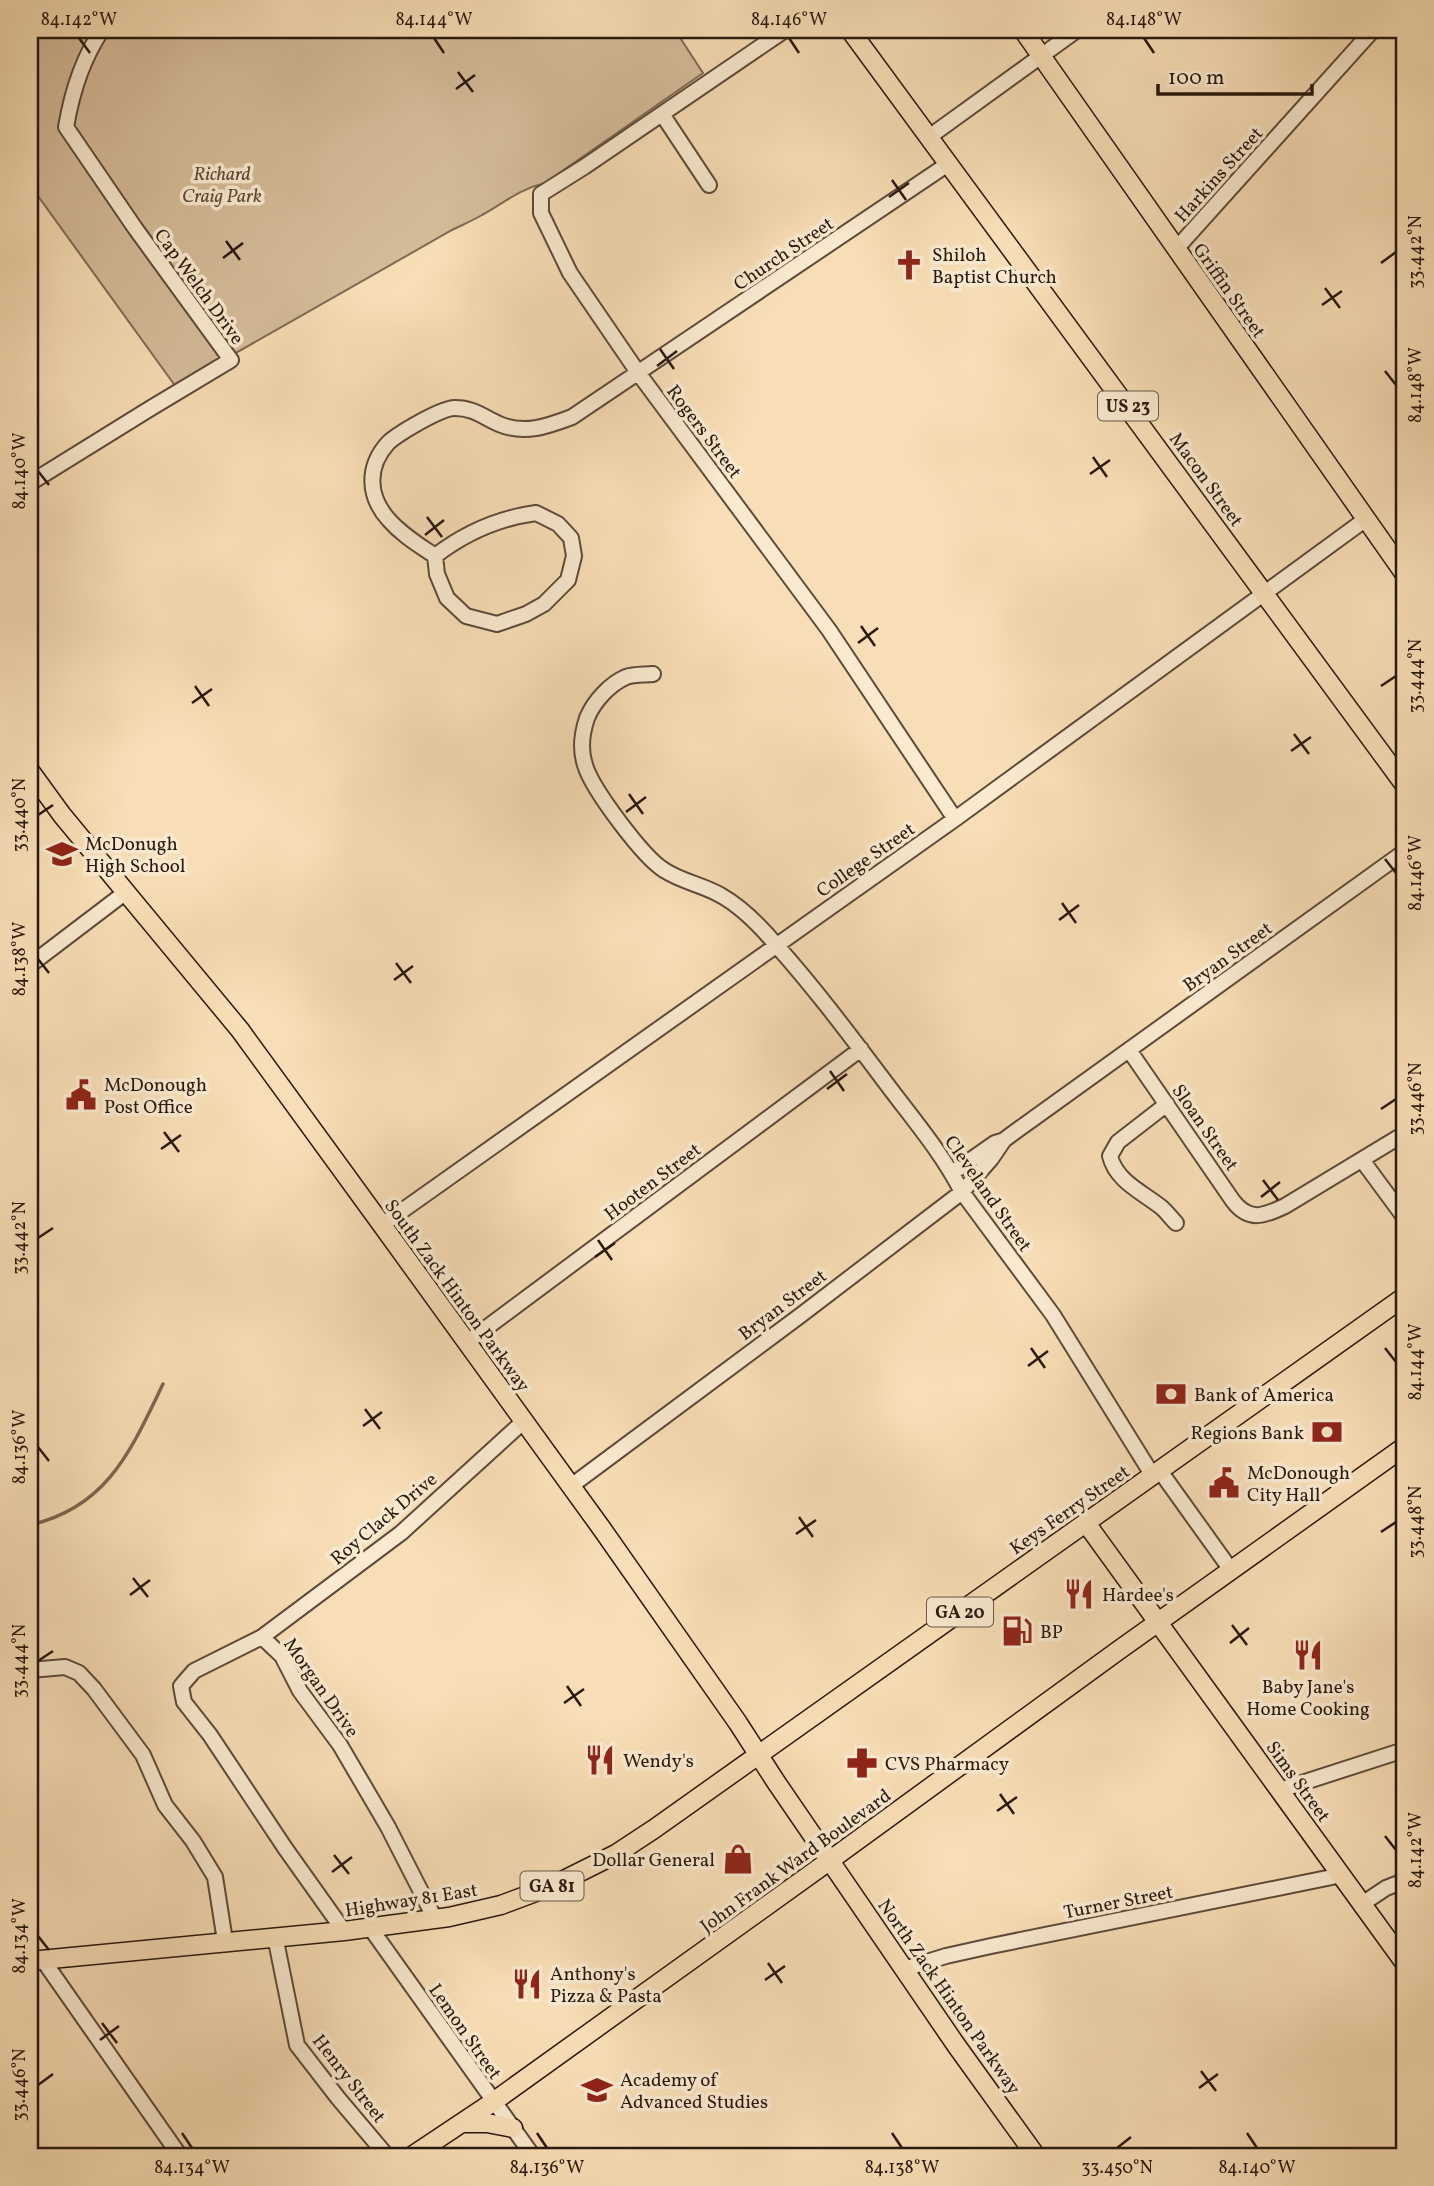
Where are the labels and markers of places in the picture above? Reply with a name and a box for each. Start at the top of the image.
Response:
place label: Shiloh Baptist Church [932,243,1057,291]
church icon: Shiloh Baptist Church [892,248,926,282]
place label: McDonugh High School [85,832,186,880]
school or university icon: McDonugh High School [45,837,79,871]
place label: McDonough Post Office [104,1073,207,1121]
public building icon: McDonough Post Office [64,1078,98,1112]
bank icon: Bank of America [1154,1377,1188,1411]
place label: Bank of America [1194,1383,1334,1409]
bank icon: Regions Bank [1310,1415,1344,1449]
place label: Regions Bank [1191,1421,1304,1447]
place label: McDonough City Hall [1247,1461,1350,1509]
public building icon: McDonough City Hall [1207,1466,1241,1500]
restaurant icon: Hardee's [1062,1577,1096,1611]
place label: Hardee's [1102,1583,1174,1609]
fuel station icon: BP [1000,1614,1034,1648]
place label: BP [1040,1620,1063,1646]
restaurant icon: Baby Jane's Home Cooking [1291,1638,1325,1672]
place label: Baby Jane's Home Cooking [1246,1675,1370,1723]
restaurant icon: Wendy's [583,1743,617,1777]
pharmacy icon: CVS Pharmacy [845,1746,879,1780]
place label: Wendy's [623,1749,694,1775]
place label: CVS Pharmacy [885,1752,1009,1778]
shop icon: Dollar General [721,1842,755,1876]
place label: Dollar General [592,1848,715,1874]
place label: Anthony's Pizza & Pasta [550,1962,662,2010]
restaurant icon: Anthony's Pizza & Pasta [510,1967,544,2001]
place label: Academy of Advanced Studies [620,2068,768,2116]
school or university icon: Academy of Advanced Studies [580,2073,614,2107]

